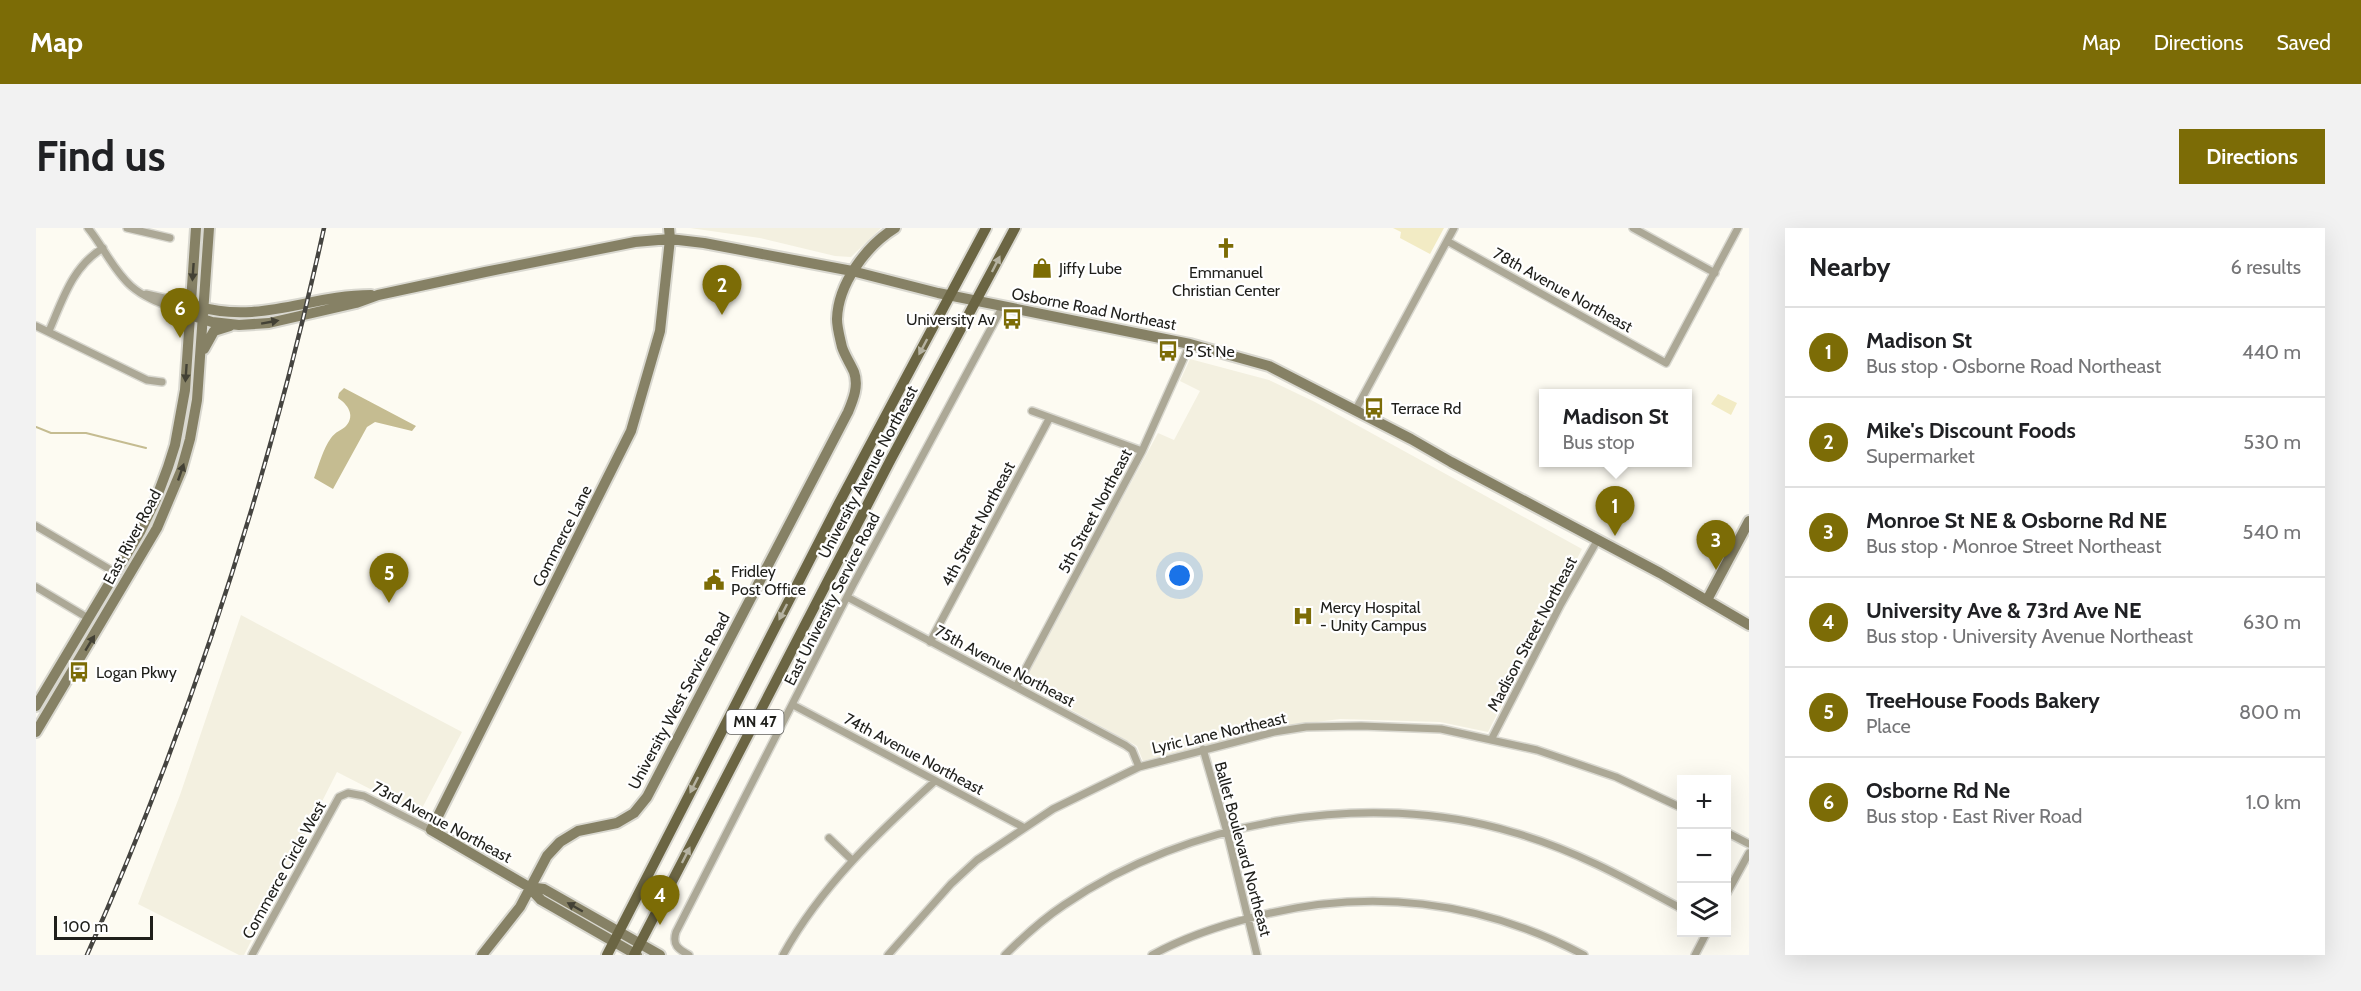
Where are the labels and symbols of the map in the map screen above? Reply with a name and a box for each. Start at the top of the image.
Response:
church icon: Emmanuel Christian Center [1214,236,1238,260]
street label: 78th Avenue Northeast [1490,244,1637,337]
one-way arrow [991,256,1001,273]
shop icon: Jiffy Lube [1030,256,1054,280]
place label: Jiffy Lube [1058,259,1122,278]
one-way arrow [188,262,198,281]
place label: Emmanuel Christian Center [1172,263,1281,300]
pin: 2 [702,266,742,315]
street label: Osborne Road Northeast [1010,284,1179,334]
pin: 6 [160,288,200,338]
bus stop icon: University Av [1000,307,1024,331]
place label: University Av [906,310,995,329]
one-way arrow [261,317,280,326]
one-way arrow [918,338,928,355]
bus stop icon: 5 St Ne [1156,339,1180,363]
place label: 5 St Ne [1185,342,1235,361]
one-way arrow [181,364,191,383]
street label: University Avenue Northeast [814,382,922,562]
bus stop icon: Terrace Rd [1362,396,1386,420]
place label: Terrace Rd [1391,399,1461,418]
street label: 5th Street Northeast [1054,445,1136,576]
street label: 4th Street Northeast [937,458,1019,590]
one-way arrow [176,462,186,480]
street label: Commerce Lane [528,482,596,590]
street label: East River Road [99,486,165,588]
pin: 1 [1596,486,1634,536]
street label: East University Service Road [780,509,884,689]
pin: 3 [1696,520,1736,570]
street label: Madison Street Northeast [1483,553,1581,715]
pin: 5 [370,554,408,603]
your location [1165,561,1194,590]
place label: Fridley Post Office [731,562,806,599]
public building icon: Fridley Post Office [702,568,726,592]
place label: Mercy Hospital - Unity Campus [1320,598,1427,635]
one-way arrow [778,603,787,620]
hospital icon: Mercy Hospital - Unity Campus [1291,604,1315,628]
street label: University West Service Road [624,609,734,793]
street label: 75th Avenue Northeast [932,621,1079,711]
one-way arrow [84,635,95,651]
bus stop icon: Logan Pkwy [67,660,91,684]
place label: Logan Pkwy [96,663,177,682]
street label: Lyric Lane Northeast [1150,708,1289,758]
street label: 74th Avenue Northeast [841,709,988,799]
road number: MN 47 [726,710,784,734]
street label: Ballet Boulevard Northeast [1211,760,1276,939]
street label: 73rd Avenue Northeast [369,777,516,867]
one-way arrow [689,777,698,794]
street label: Commerce Circle West [238,797,330,942]
one-way arrow [681,846,691,863]
pin: 4 [640,876,680,925]
one-way arrow [567,901,583,912]
scale bar [54,913,153,940]

